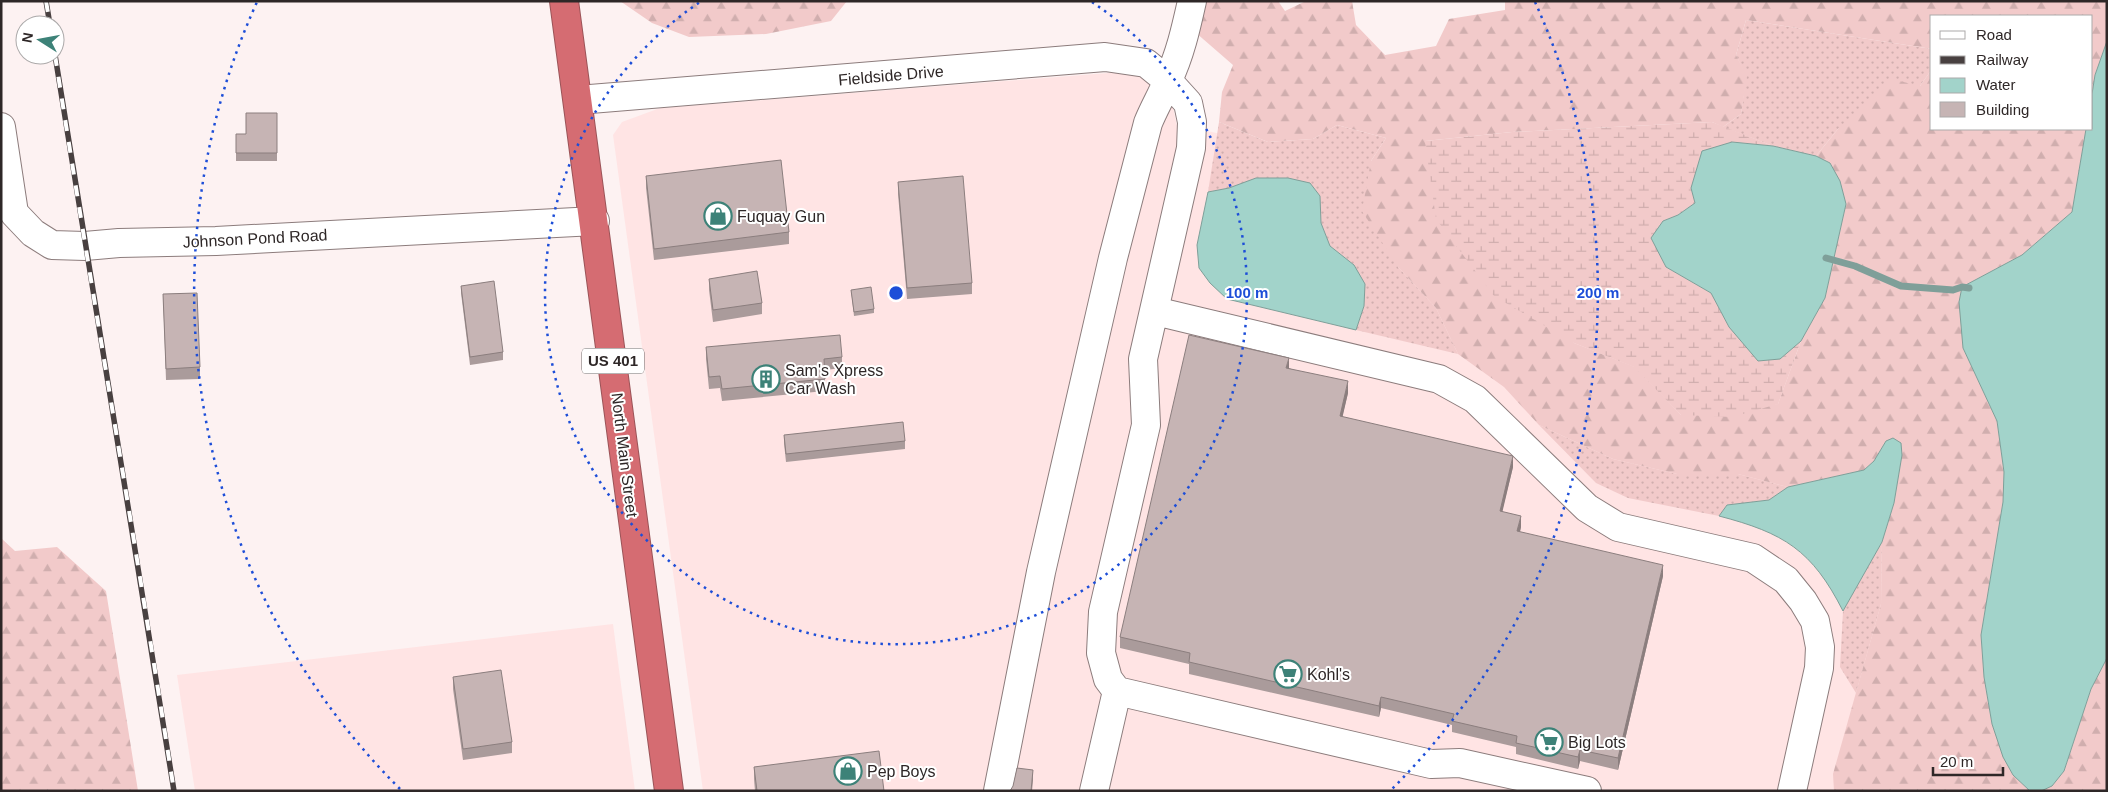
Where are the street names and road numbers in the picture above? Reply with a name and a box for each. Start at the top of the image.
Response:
street label: Fieldside Drive [838,62,945,89]
street label: Johnson Pond Road [182,226,328,251]
road number: US 401 [582,348,644,374]
street label: North Main Street [608,392,641,519]

